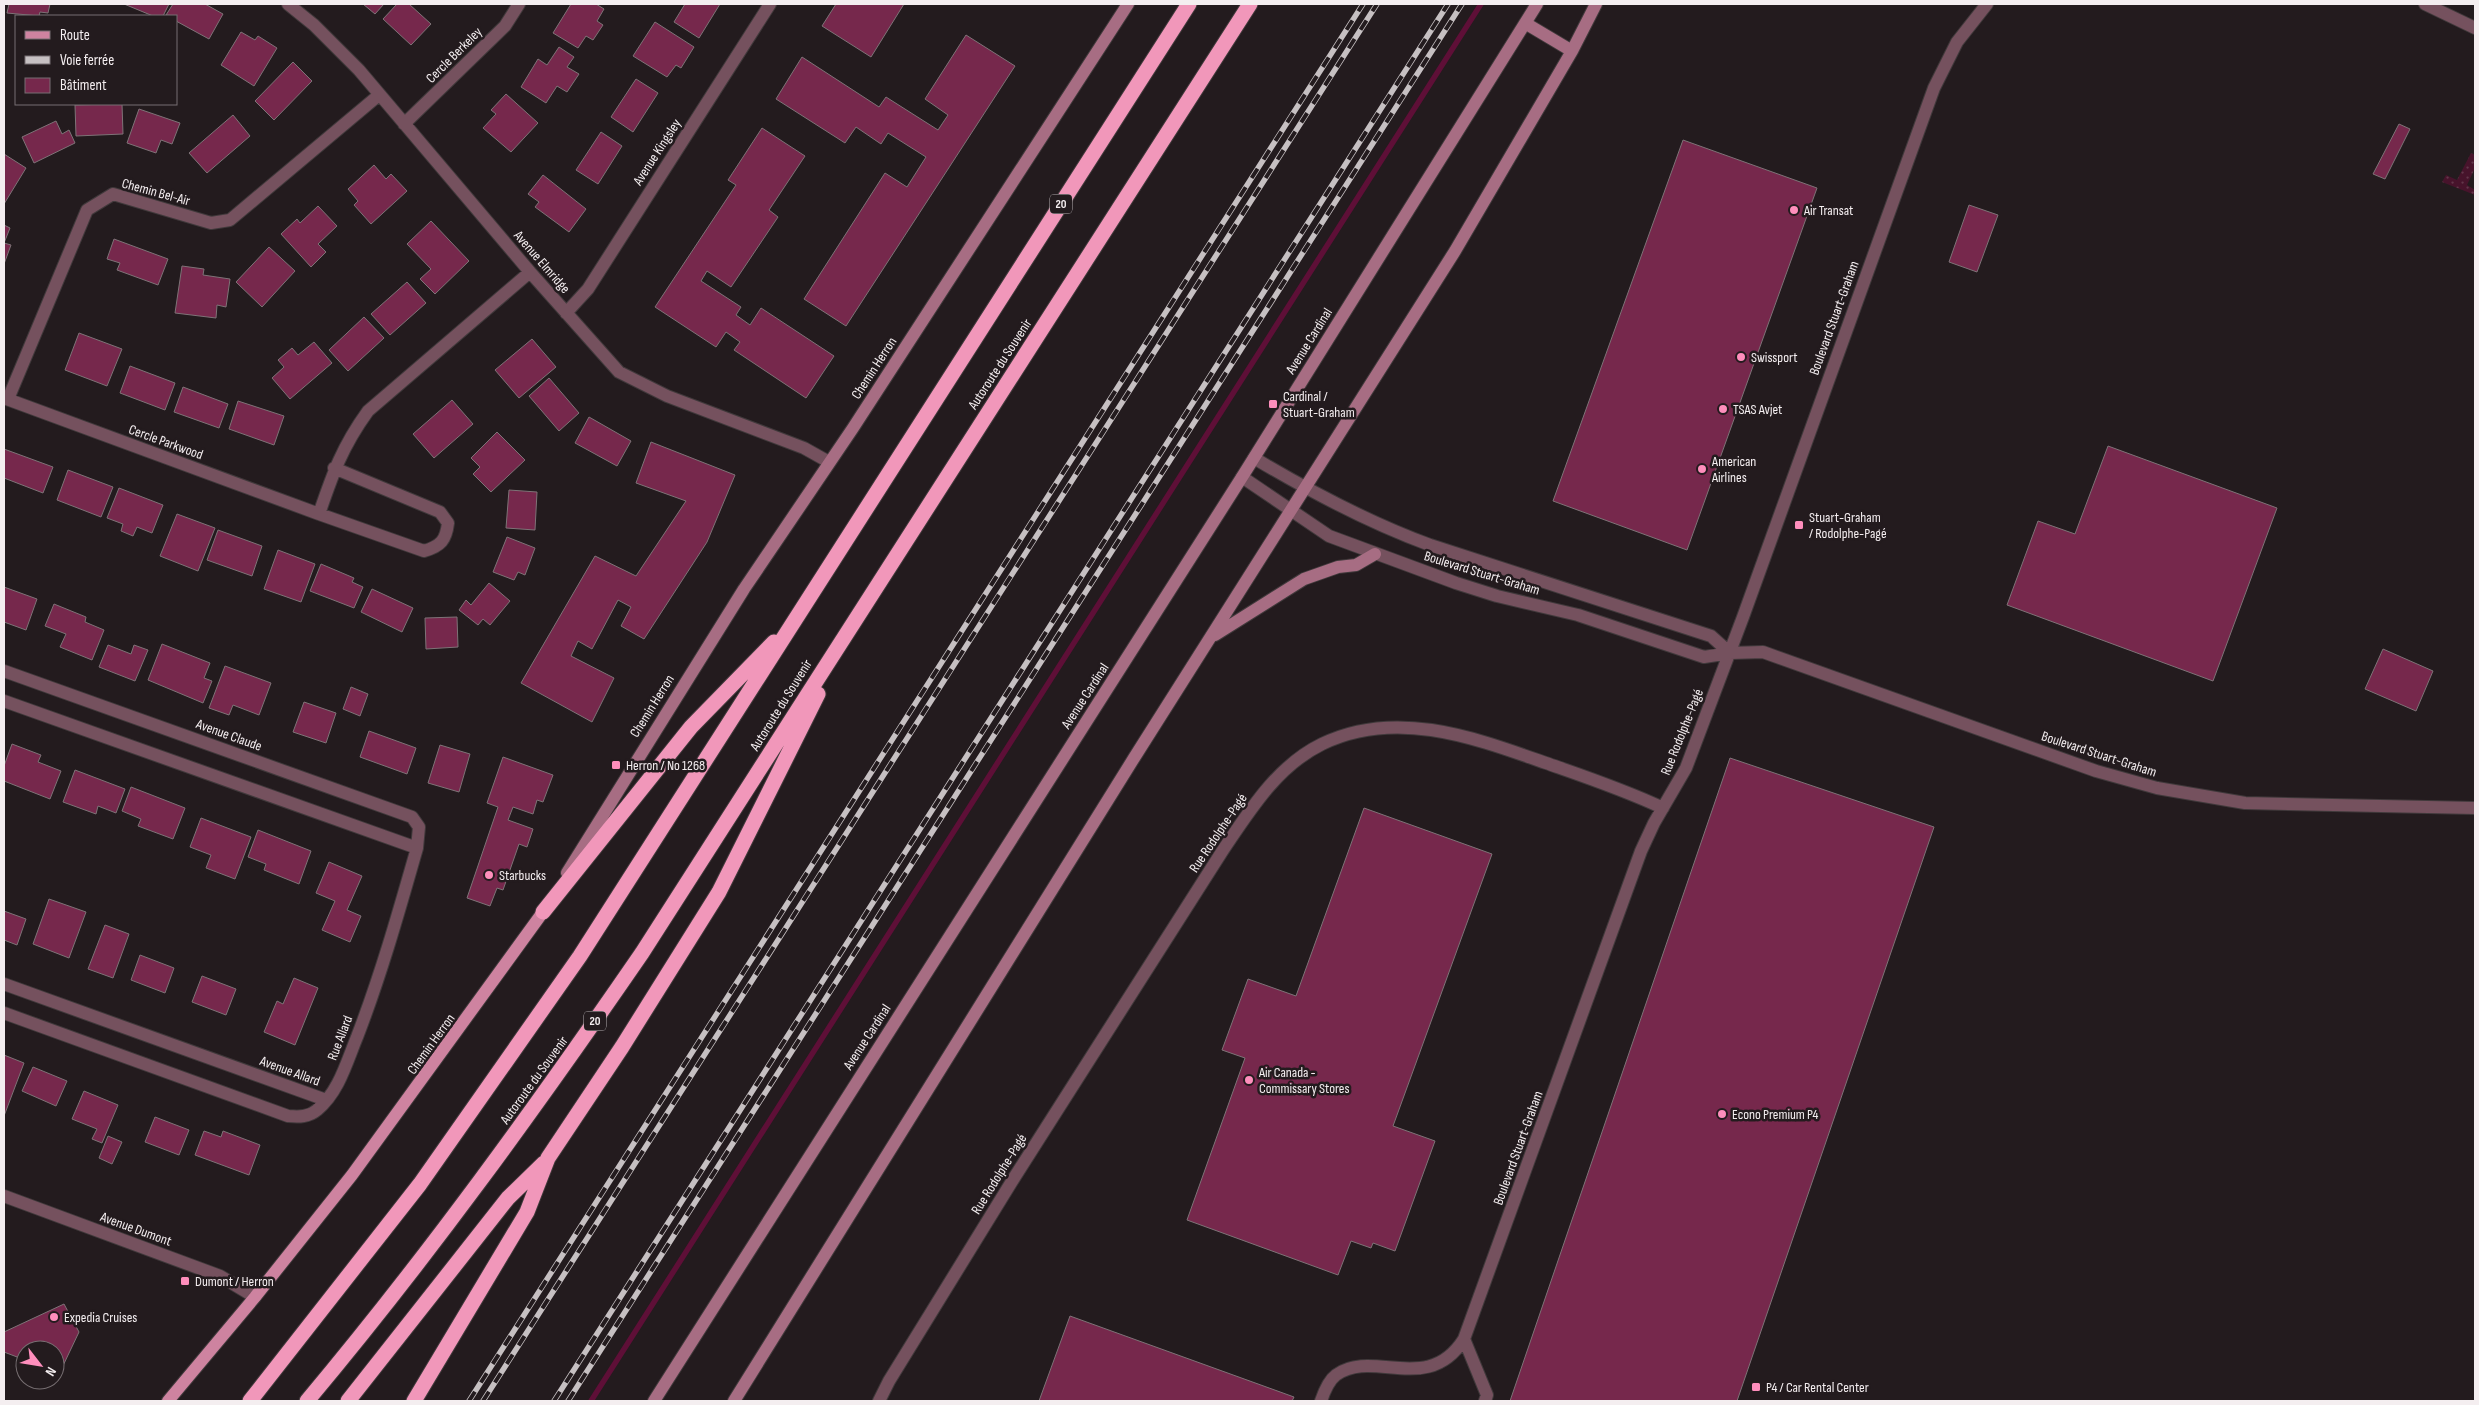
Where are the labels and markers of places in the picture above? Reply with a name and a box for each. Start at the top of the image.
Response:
place label: Air Transat [1803,202,1853,219]
marker: Air Transat [1788,204,1800,216]
place label: Swissport [1751,349,1797,366]
marker: Swissport [1735,351,1747,363]
place label: Cardinal / Stuart-Graham [1283,388,1355,421]
marker: Cardinal / Stuart-Graham [1267,398,1279,410]
place label: TSAS Avjet [1733,401,1782,418]
marker: TSAS Avjet [1717,403,1729,415]
place label: American Airlines [1711,453,1756,486]
marker: American Airlines [1696,463,1708,475]
place label: Stuart-Graham / Rodolphe-Pagé [1809,509,1887,542]
marker: Stuart-Graham / Rodolphe-Pagé [1793,519,1805,531]
place label: Herron / No 1268 [626,757,705,774]
marker: Herron / No 1268 [610,759,622,771]
place label: Starbucks [499,867,546,884]
marker: Starbucks [483,869,495,881]
place label: Air Canada - Commissary Stores [1258,1064,1349,1097]
marker: Air Canada - Commissary Stores [1243,1074,1255,1086]
place label: Econo Premium P4 [1732,1106,1819,1123]
marker: Econo Premium P4 [1716,1108,1728,1120]
place label: Dumont / Herron [195,1273,274,1290]
marker: Dumont / Herron [179,1275,191,1287]
place label: Expedia Cruises [64,1309,137,1326]
marker: Expedia Cruises [48,1311,60,1323]
place label: P4 / Car Rental Center [1766,1379,1869,1396]
marker: P4 / Car Rental Center [1750,1381,1762,1393]

